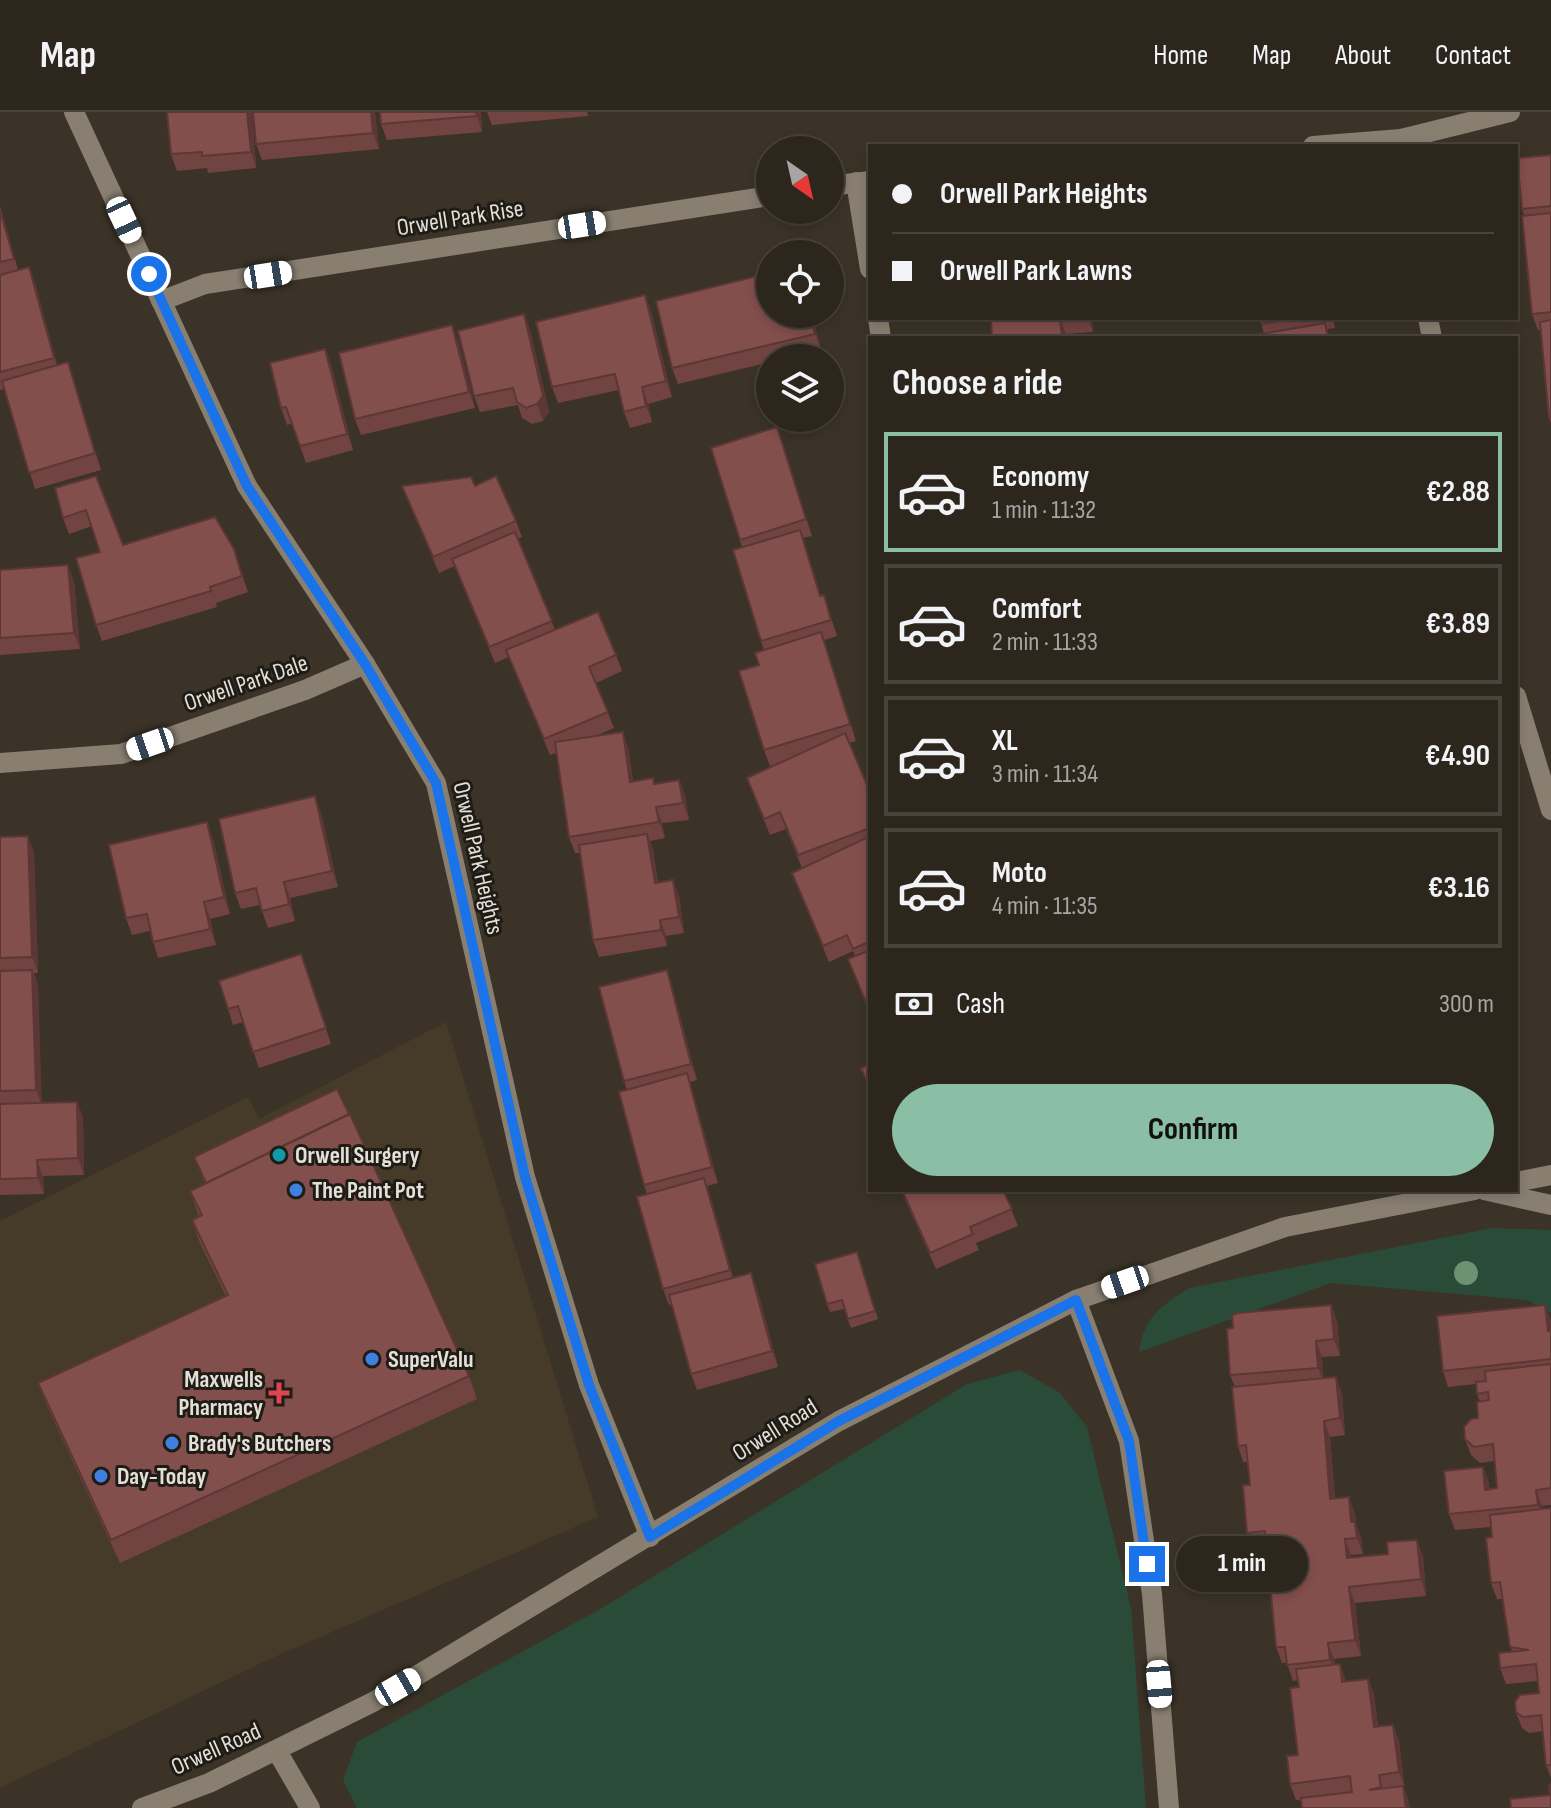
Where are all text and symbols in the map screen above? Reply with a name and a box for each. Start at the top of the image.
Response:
text: Map [40,33,96,78]
text: Home [1153,39,1208,72]
text: Map [1252,39,1291,72]
text: About [1335,39,1391,72]
text: Contact [1435,39,1511,72]
north arrow [756,136,844,224]
map controls [756,136,844,432]
text: Orwell Park Heights [940,176,1148,212]
car [103,193,145,247]
street label: Orwell Park Rise [395,194,525,242]
car [556,209,608,241]
button: locate [756,240,844,328]
text: Orwell Park Lawns [940,253,1132,289]
route start [131,256,167,292]
car [242,259,294,291]
button: layers [756,344,844,432]
text: Choose a ride [892,362,1063,405]
icon: car [896,456,968,528]
text: Economy [992,459,1089,495]
text: €2.88 [1426,474,1490,510]
text: 1 min · 11:32 [992,495,1096,526]
icon: car [896,588,968,660]
text: Comfort [992,591,1082,627]
text: €3.89 [1426,606,1490,642]
text: 2 min · 11:33 [992,627,1098,658]
street label: Orwell Park Dale [180,648,312,718]
icon: car [896,720,968,792]
text: XL [992,723,1018,759]
car [123,725,177,763]
text: €4.90 [1425,738,1490,774]
text: 3 min · 11:34 [992,759,1098,790]
street label: Orwell Park Heights [446,779,510,937]
icon: car [896,852,968,924]
text: Moto [992,855,1047,891]
text: €3.16 [1428,870,1490,906]
text: 4 min · 11:35 [992,891,1098,922]
icon: cash [892,982,936,1026]
text: Cash [956,986,1005,1022]
text: 300 m [1439,989,1494,1020]
button: Confirm [892,1084,1494,1176]
place label: Orwell Surgery [295,1141,419,1170]
marker: Orwell Surgery [270,1146,288,1164]
place label: The Paint Pot [312,1176,424,1205]
marker: The Paint Pot [287,1181,305,1199]
car [1098,1263,1152,1301]
place label: SuperValu [388,1345,473,1374]
marker: SuperValu [363,1350,381,1368]
place label: Maxwells Pharmacy [178,1365,263,1422]
marker: Maxwells Pharmacy [270,1384,288,1402]
street label: Orwell Road [727,1393,823,1467]
place label: Brady's Butchers [188,1429,331,1458]
marker: Brady's Butchers [163,1434,181,1452]
place label: Day-Today [117,1462,206,1491]
marker: Day-Today [92,1467,110,1485]
callout: 1 min [1175,1536,1307,1592]
route end [1129,1546,1165,1582]
text: 1 min [1218,1548,1266,1579]
car [1145,1659,1173,1709]
car [371,1665,425,1709]
street label: Orwell Road [167,1716,265,1782]

